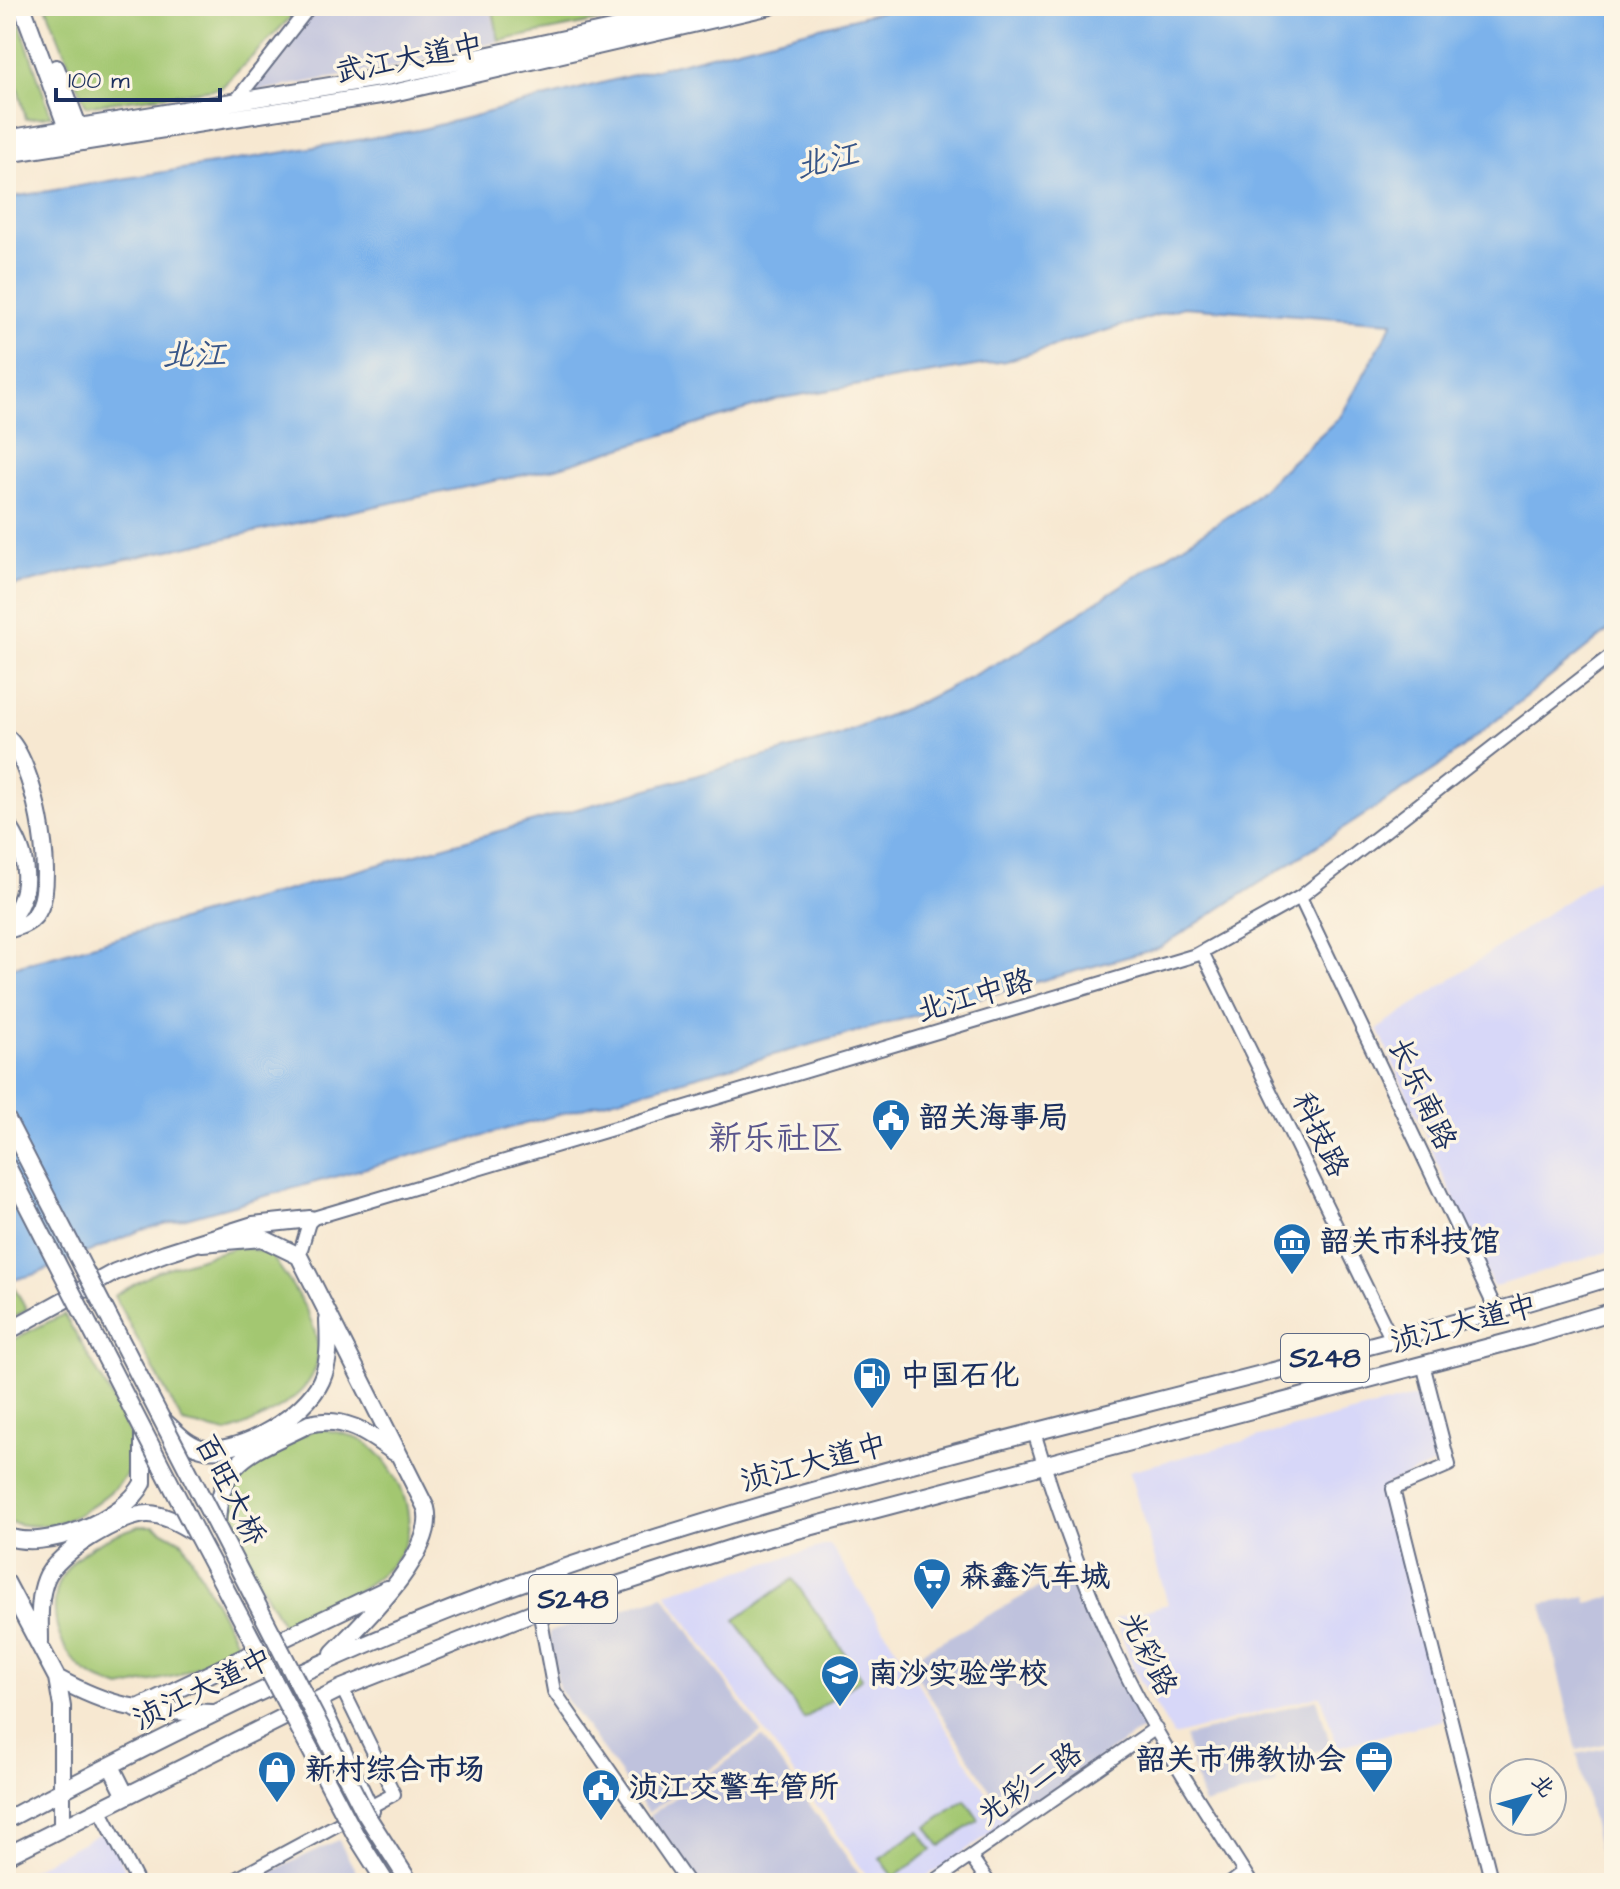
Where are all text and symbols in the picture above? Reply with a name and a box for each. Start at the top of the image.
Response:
street label: 武江大道中 [331,24,487,94]
scale bar [56,52,220,102]
text: 100 m [68,64,130,98]
water label: 北江 [791,131,865,190]
water label: 北江 [162,333,228,378]
street label: 北江中路 [912,959,1038,1033]
street label: 长乐南路 [1378,1031,1466,1157]
street label: 科技路 [1281,1085,1359,1185]
public building icon: 韶关海事局 [870,1097,912,1152]
place label: 韶关海事局 [919,1097,1069,1139]
district label: 新乐社区 [708,1115,844,1163]
museum icon: 韶关市科技馆 [1271,1221,1313,1276]
place label: 韶关市科技馆 [1320,1221,1500,1263]
street label: 浈江大道中 [1386,1284,1542,1364]
road number: S248 [1281,1334,1369,1382]
fuel station icon: 中国石化 [851,1355,893,1410]
place label: 中国石化 [900,1355,1020,1397]
street label: 浈江大道中 [736,1423,892,1503]
street label: 百旺大桥 [184,1427,276,1553]
supermarket icon: 森鑫汽车城 [911,1556,953,1611]
place label: 森鑫汽车城 [960,1556,1110,1598]
road number: S248 [529,1575,617,1623]
street label: 光彩路 [1109,1604,1187,1704]
street label: 浈江大道中 [126,1637,280,1741]
school or university icon: 南沙实验学校 [819,1653,861,1708]
place label: 南沙实验学校 [868,1653,1048,1695]
street label: 光彩二路 [969,1732,1091,1836]
place label: 韶关市佛教协会 [1136,1739,1346,1781]
office icon: 韶关市佛教协会 [1353,1739,1395,1794]
shop icon: 新村综合市场 [256,1749,298,1804]
place label: 新村综合市场 [305,1749,485,1791]
north arrow [1488,1757,1568,1837]
public building icon: 浈江交警车管所 [580,1767,622,1822]
place label: 浈江交警车管所 [629,1767,839,1809]
text: 北 [1524,1768,1562,1804]

